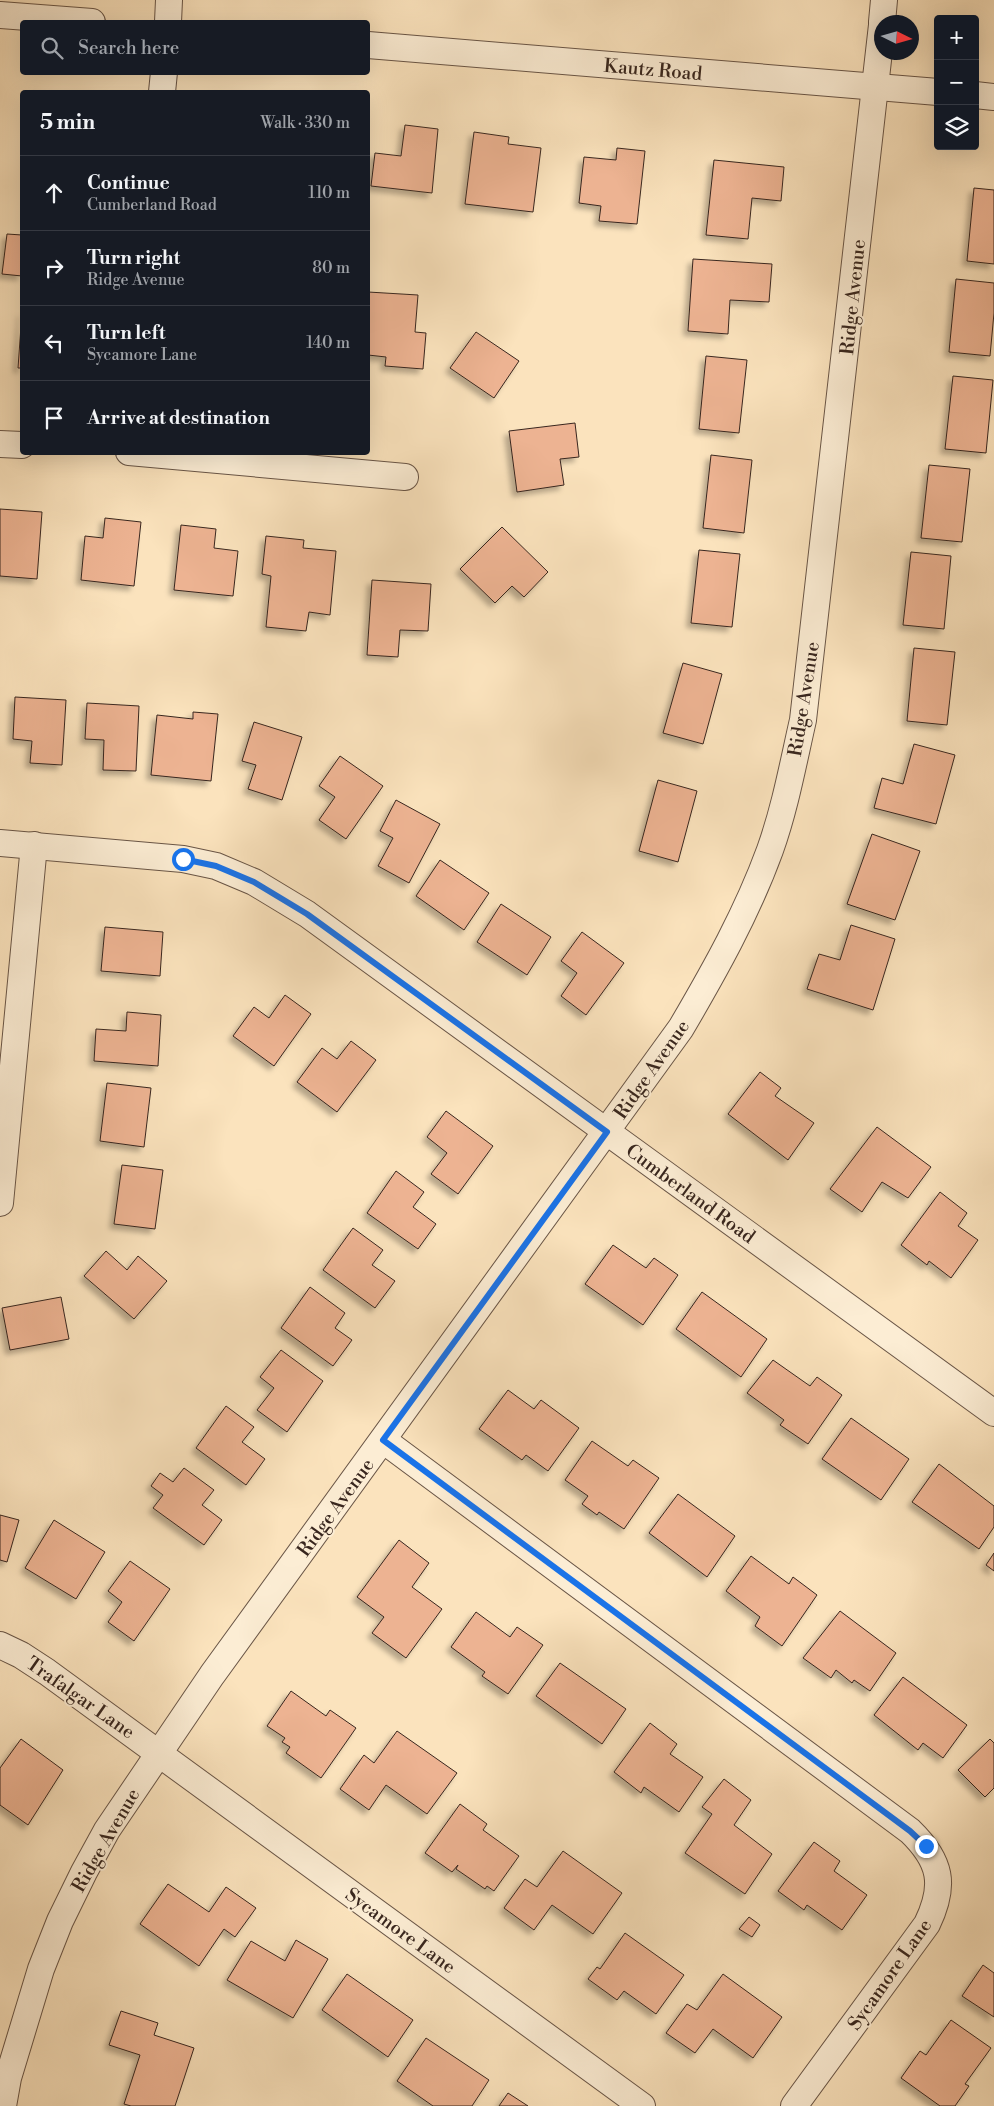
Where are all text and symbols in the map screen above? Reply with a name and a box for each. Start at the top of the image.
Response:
north arrow [874,15,919,60]
map controls [934,15,979,150]
button: + [934,15,979,60]
search box [20,20,370,75]
icon: search [38,34,66,62]
text: Search here [78,36,179,60]
street label: Kautz Road [603,54,703,86]
button: − [934,60,979,105]
button: layers [934,105,979,150]
text: 5 min [40,110,95,136]
text: Walk · 330 m [260,113,350,133]
text: Continue [87,171,170,195]
icon: ahead [40,179,68,207]
text: 110 m [308,183,350,203]
text: Cumberland Road [87,195,217,215]
street label: Ridge Avenue [835,238,871,356]
text: Turn right [87,246,180,270]
icon: right [40,254,68,282]
text: 80 m [312,258,350,278]
text: Ridge Avenue [87,270,185,290]
text: Turn left [87,321,166,345]
icon: left [40,329,68,357]
text: 140 m [306,333,350,353]
text: Sycamore Lane [87,345,197,365]
icon: arrive [40,404,68,432]
text: Arrive at destination [87,406,270,430]
street label: Ridge Avenue [783,640,825,758]
route start [172,848,195,871]
street label: Ridge Avenue [609,1015,695,1124]
street label: Cumberland Road [621,1139,760,1249]
street label: Ridge Avenue [292,1454,380,1562]
street label: Trafalgar Lane [21,1652,139,1744]
street label: Ridge Avenue [66,1784,145,1897]
route end [915,1835,938,1858]
street label: Sycamore Lane [341,1883,460,1979]
street label: Sycamore Lane [843,1914,937,2035]

